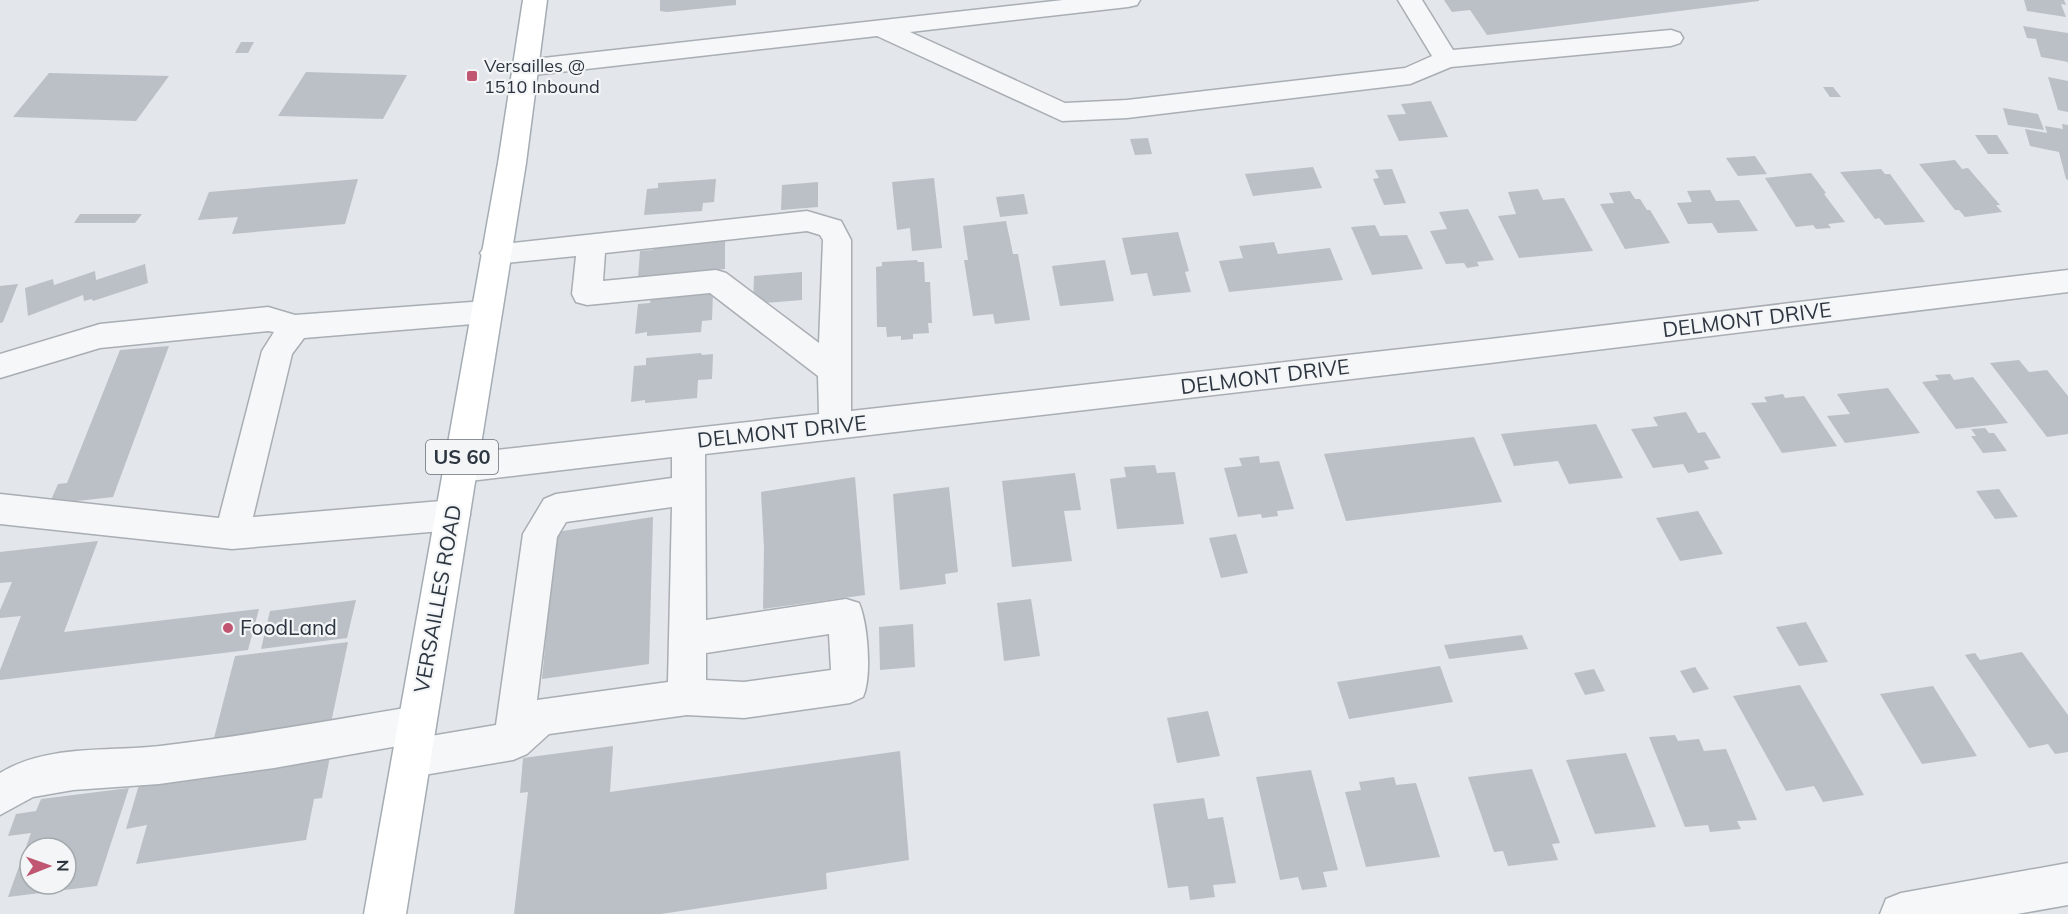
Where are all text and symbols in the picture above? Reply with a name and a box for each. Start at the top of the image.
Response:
place label: Versailles @ 1510 Inbound [484,54,600,98]
marker: Versailles @ 1510 Inbound [465,69,479,83]
street label: DELMONT DRIVE [1661,296,1833,342]
street label: DELMONT DRIVE [1179,353,1351,399]
street label: DELMONT DRIVE [696,409,868,453]
road number: US 60 [426,440,498,474]
street label: VERSAILLES ROAD [408,503,466,695]
place label: FoodLand [240,614,337,640]
marker: FoodLand [221,621,235,635]
north arrow [18,836,78,896]
text: N [53,860,73,872]

